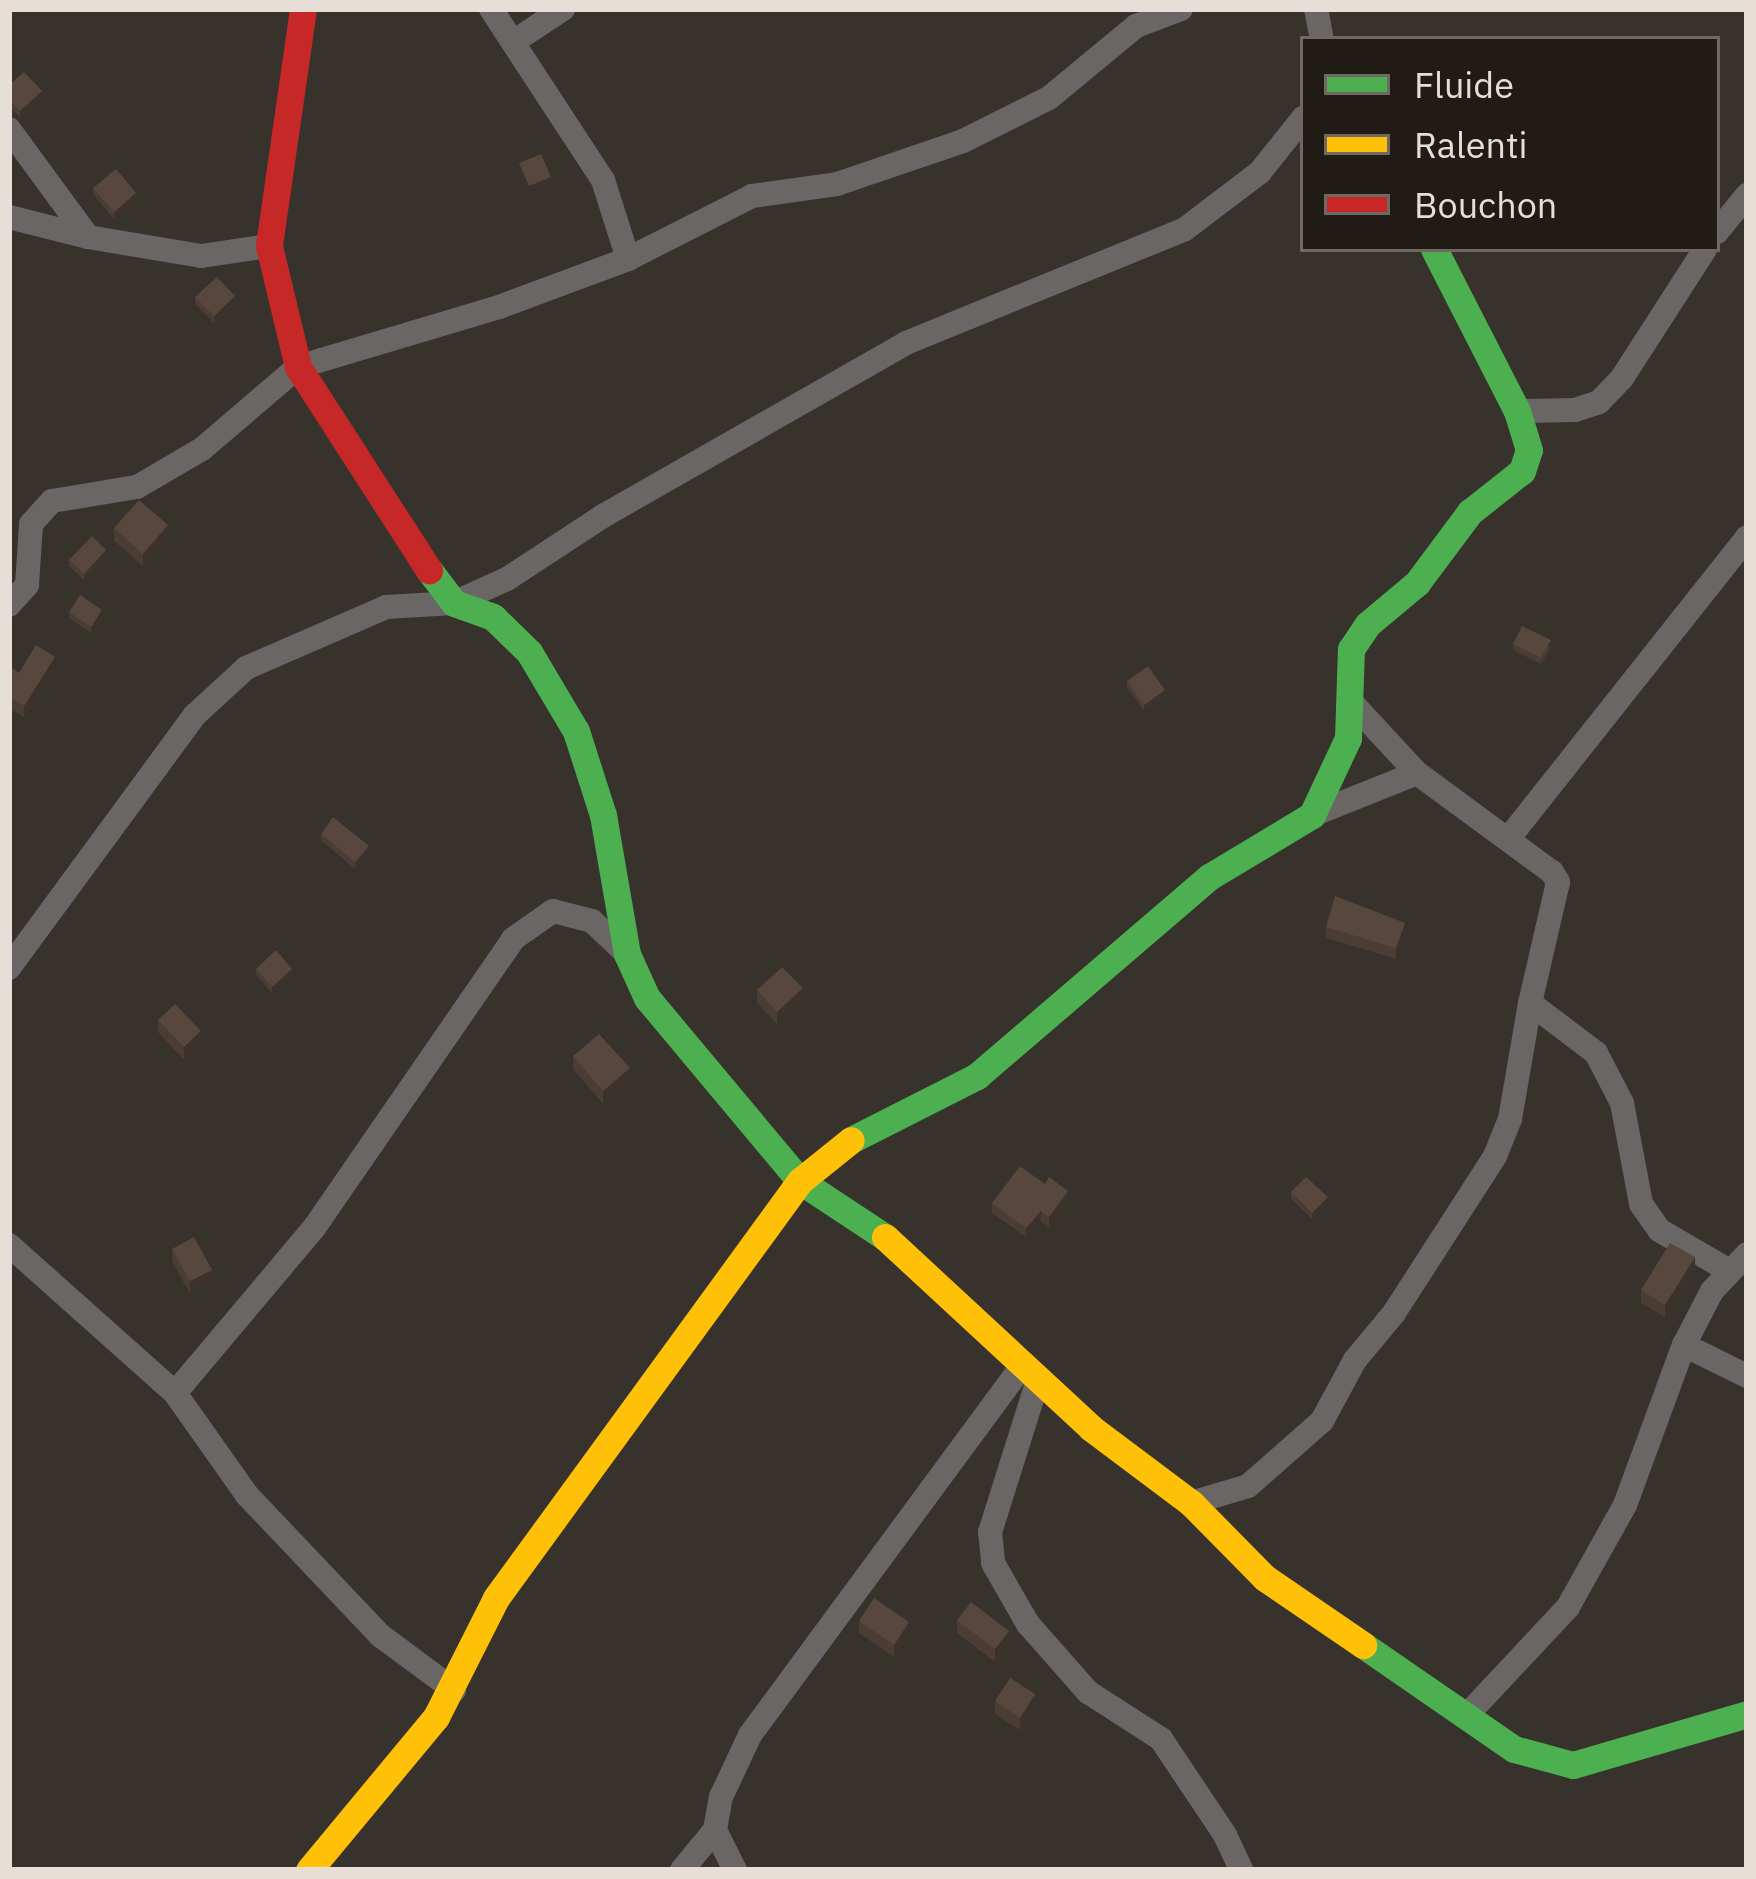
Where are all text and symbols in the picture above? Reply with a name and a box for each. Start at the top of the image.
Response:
legend [1300,36,1720,252]
text: Fluide [1414,61,1514,108]
text: Ralenti [1414,121,1528,168]
text: Bouchon [1414,181,1557,228]

